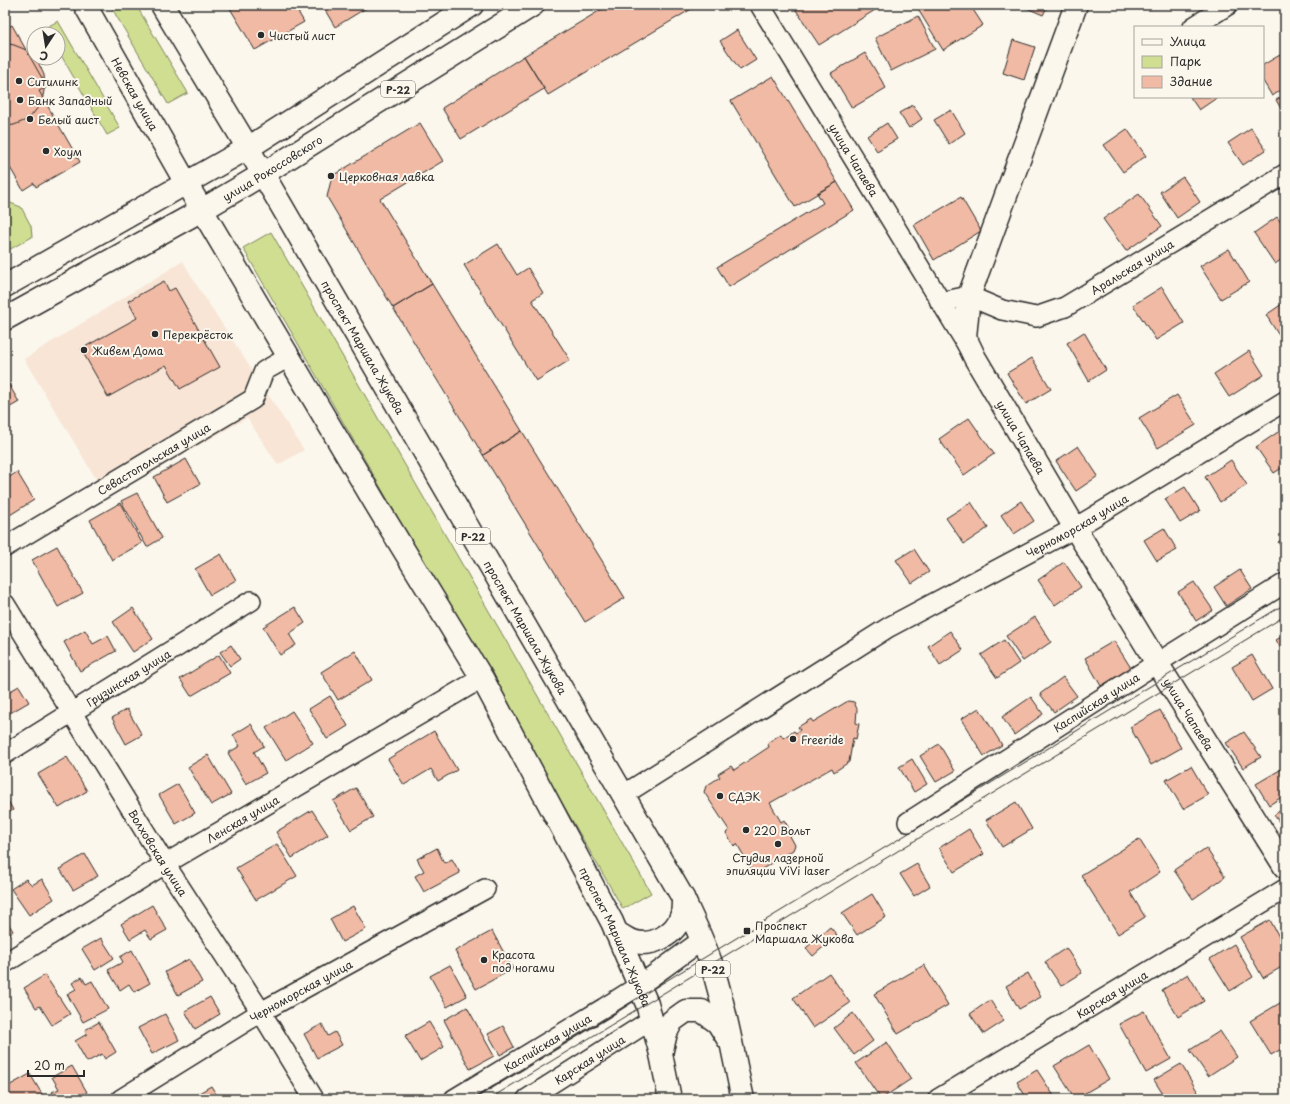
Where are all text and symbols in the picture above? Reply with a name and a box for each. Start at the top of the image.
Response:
north arrow [26,26,66,66]
legend [1134,26,1264,98]
place label: Чистый лист [269,27,336,44]
marker: Чистый лист [256,30,266,40]
text: Улица [1170,32,1206,50]
text: С [38,47,50,65]
text: Парк [1170,52,1202,70]
street label: Невская улица [108,54,163,134]
text: Здание [1170,72,1212,90]
place label: Ситилинк [27,73,79,90]
marker: Ситилинк [14,76,24,86]
road number: Р-22 [381,81,415,97]
place label: Банк Западный [28,92,112,109]
marker: Банк Западный [15,95,25,105]
place label: Белый аист [38,111,100,128]
marker: Белый аист [25,114,35,124]
street label: улица Чапаева [825,120,883,200]
street label: улица Рокоссовского [219,131,325,205]
place label: Хоум [54,143,82,160]
marker: Хоум [41,146,51,156]
place label: Церковная лавка [339,168,434,185]
marker: Церковная лавка [326,171,336,181]
street label: Аральская улица [1087,235,1177,298]
street label: проспект Маршала Жукова [318,277,409,417]
place label: Перекрёсток [163,326,234,343]
marker: Перекрёсток [150,329,160,339]
place label: Живем Дома [92,342,164,359]
marker: Живем Дома [79,345,89,355]
street label: улица Чапаева [993,397,1050,477]
street label: Севастопольская улица [94,418,213,499]
street label: Черноморская улица [1022,489,1131,561]
road number: Р-22 [456,528,490,544]
street label: проспект Маршала Жукова [480,557,572,698]
street label: Грузинская улица [83,645,174,710]
street label: Каспийская улица [1049,668,1143,736]
street label: улица Чапаева [1160,674,1218,754]
place label: Freeride [801,731,844,748]
marker: Freeride [788,734,798,744]
place label: СДЭК [728,788,761,805]
street label: Ленская улица [203,791,282,847]
marker: СДЭК [715,791,725,801]
street label: Волховская улица [125,806,192,899]
place label: 220 Вольт [754,822,811,839]
marker: 220 Вольт [741,825,751,835]
marker: Студия лазерной эпиляции ViVi laser [773,839,783,849]
place label: Студия лазерной эпиляции ViVi laser [726,849,831,879]
street label: проспект Маршала Жукова [576,864,656,1009]
place label: Проспект Маршала Жукова [755,917,854,947]
marker: Проспект Маршала Жукова [742,926,752,936]
place label: Красота под ногами [492,946,555,976]
street label: Черноморская улица [246,955,355,1026]
marker: Красота под ногами [479,955,489,965]
road number: Р-22 [696,961,730,977]
street label: Карская улица [1073,966,1151,1022]
street label: Каспийская улица [500,1009,594,1076]
street label: Карская улица [551,1030,628,1088]
scale bar [28,1052,84,1078]
text: 20 m [34,1056,65,1074]

